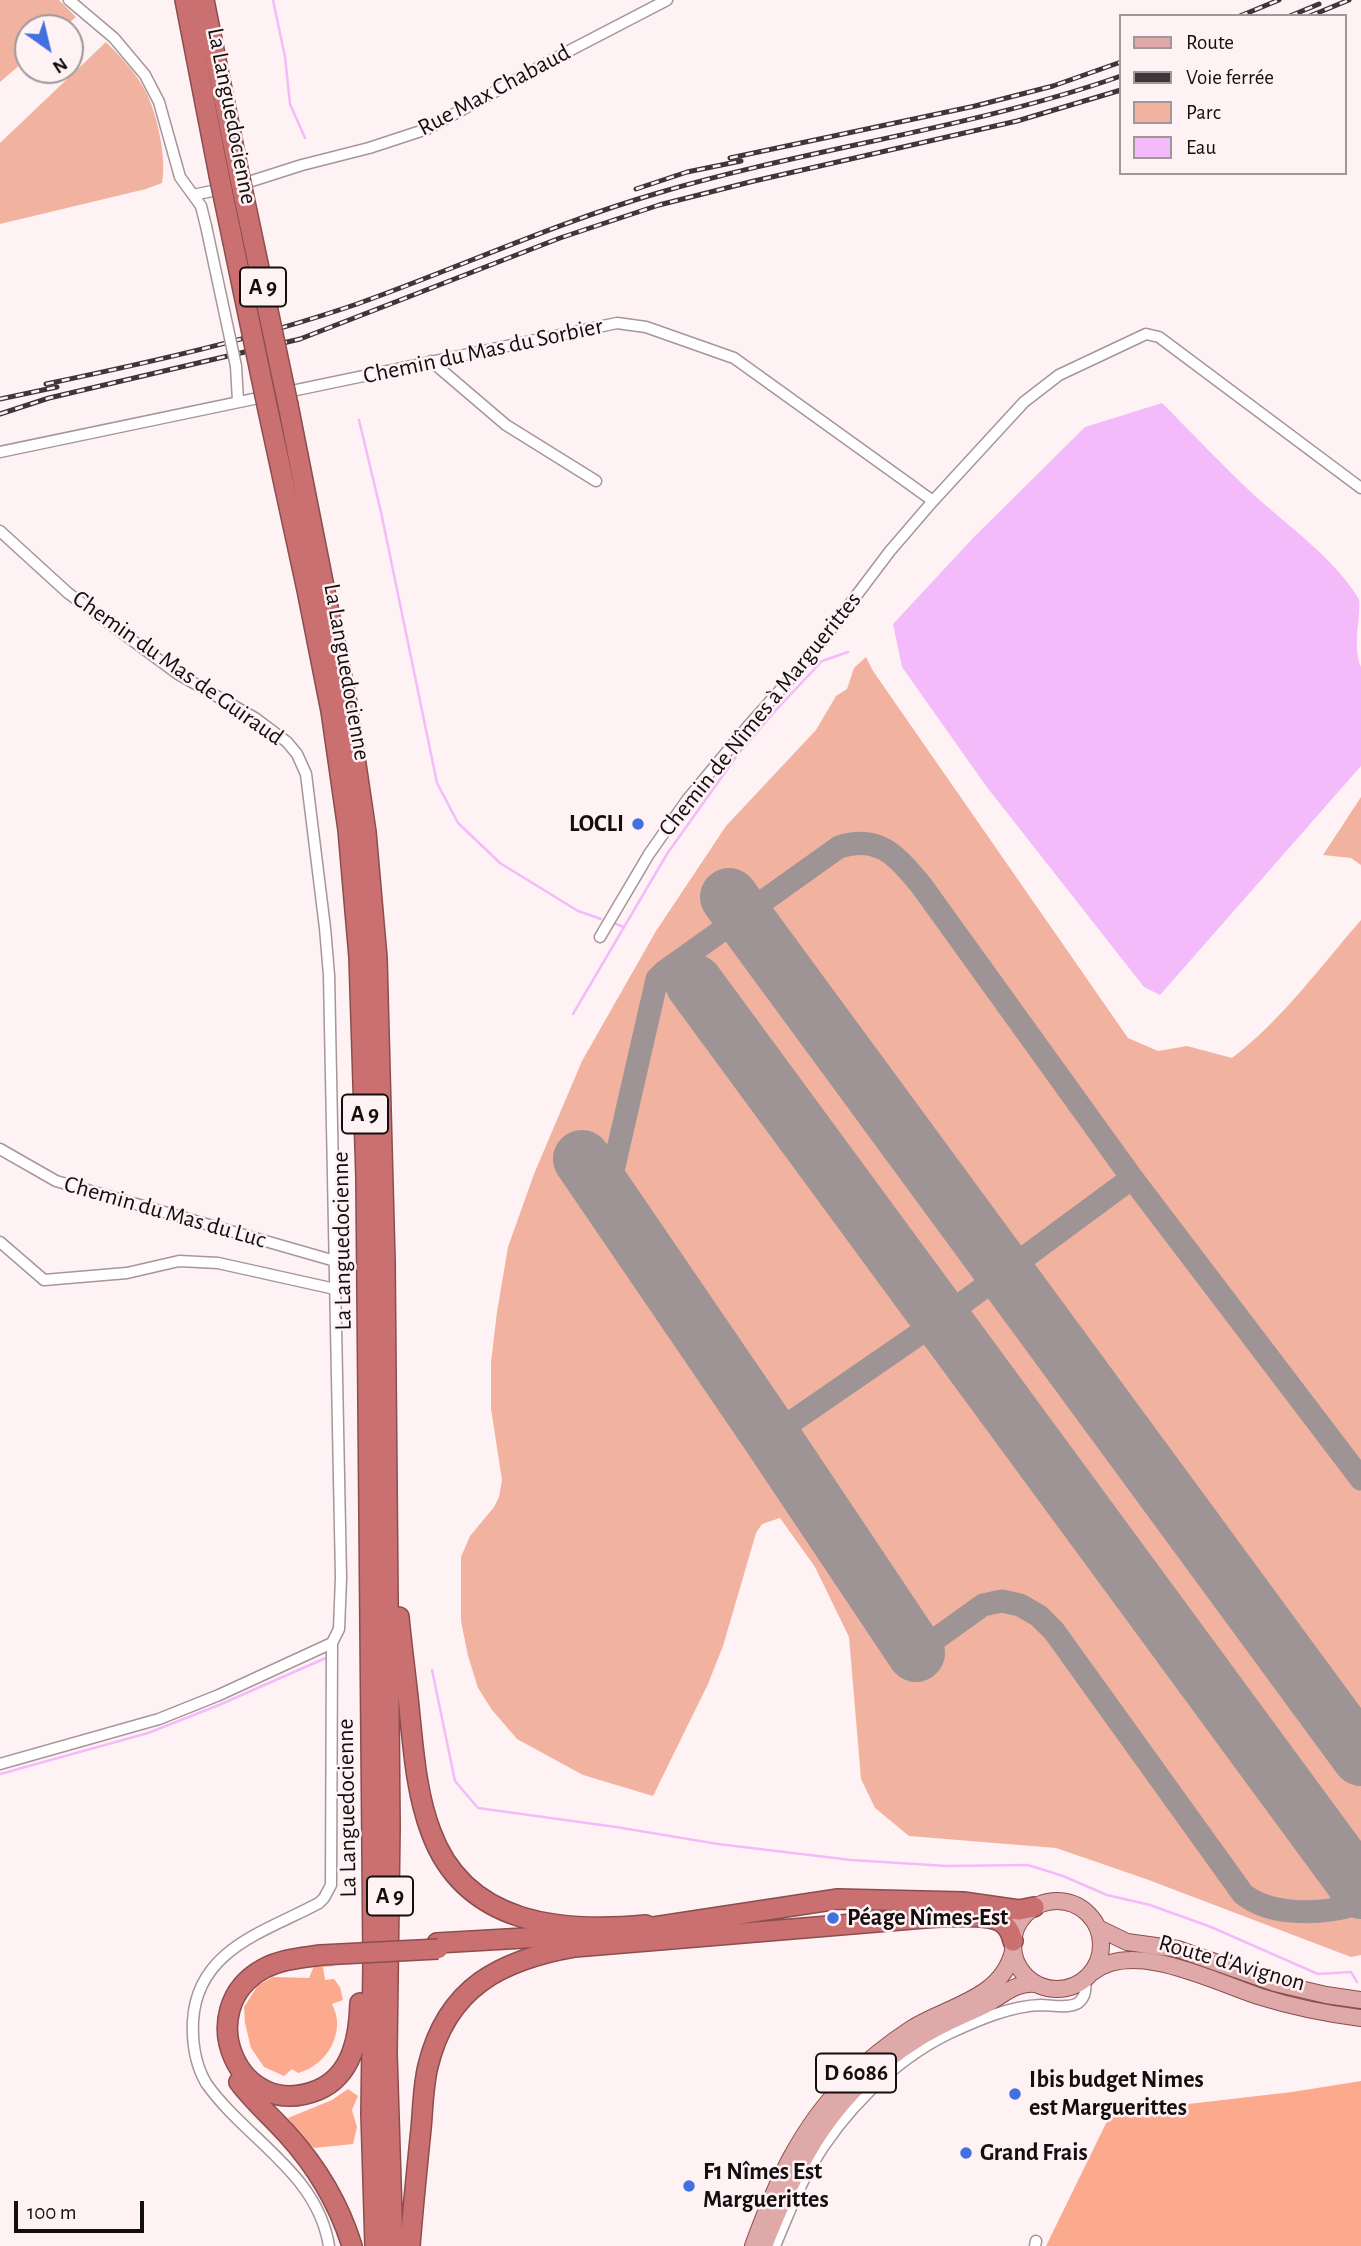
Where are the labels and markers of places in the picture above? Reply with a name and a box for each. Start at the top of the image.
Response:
place label: LOCLI [569,810,624,838]
marker: LOCLI [630,816,646,832]
place label: Péage Nîmes-Est [847,1904,1008,1932]
marker: Péage Nîmes-Est [825,1910,841,1926]
place label: Ibis budget Nimes est Marguerittes [1029,2066,1204,2122]
marker: Ibis budget Nimes est Marguerittes [1007,2086,1023,2102]
place label: Grand Frais [980,2139,1088,2167]
marker: Grand Frais [958,2145,974,2161]
place label: F1 Nîmes Est Marguerittes [703,2158,829,2214]
marker: F1 Nîmes Est Marguerittes [681,2178,697,2194]

